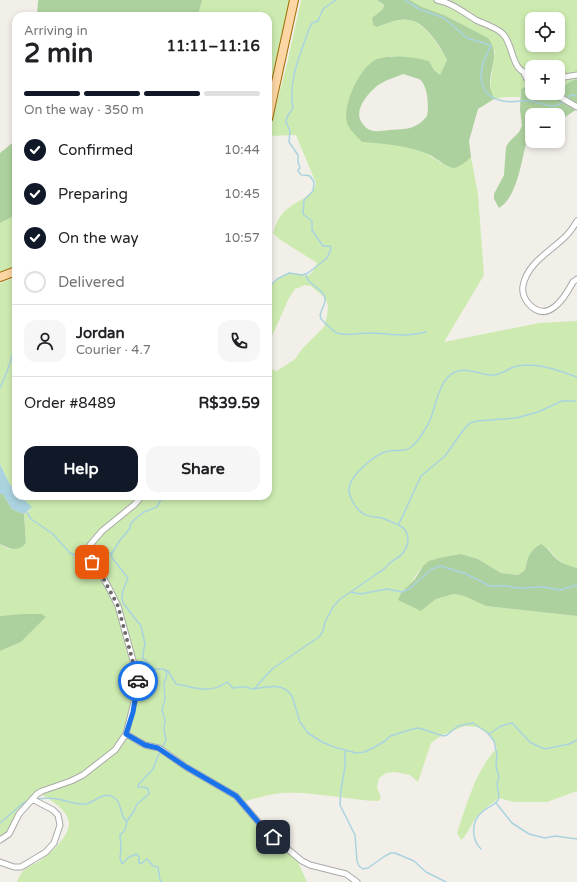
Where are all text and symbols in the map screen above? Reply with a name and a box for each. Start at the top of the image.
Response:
map controls [525,12,565,148]
button: locate [525,12,565,52]
text: Arriving in [24,23,88,39]
text: 11:11–11:16 [167,37,260,55]
text: 2 min [24,38,93,69]
button: + [525,60,565,100]
text: On the way · 350 m [24,102,144,118]
button: − [525,108,565,148]
icon: check [24,139,46,161]
text: Confirmed [58,141,133,159]
text: 10:44 [224,142,260,158]
icon: check [24,183,46,205]
text: Preparing [58,185,128,203]
text: 10:45 [224,186,260,202]
icon: check [24,227,46,249]
text: On the way [58,229,138,247]
text: 10:57 [224,230,260,246]
text: Delivered [58,273,125,291]
button: person [24,320,66,362]
button: phone [218,320,260,362]
text: Jordan [76,324,125,342]
text: Courier · 4.7 [76,342,151,358]
text: Order #8489 [24,394,116,412]
text: R$39.59 [198,394,260,412]
button: Help [24,446,138,492]
button: Share [146,446,260,492]
pin [75,545,109,579]
icon: bag [81,551,103,573]
courier [118,661,158,701]
icon: car [127,670,149,692]
pin [256,820,290,854]
icon: home [262,826,284,848]

